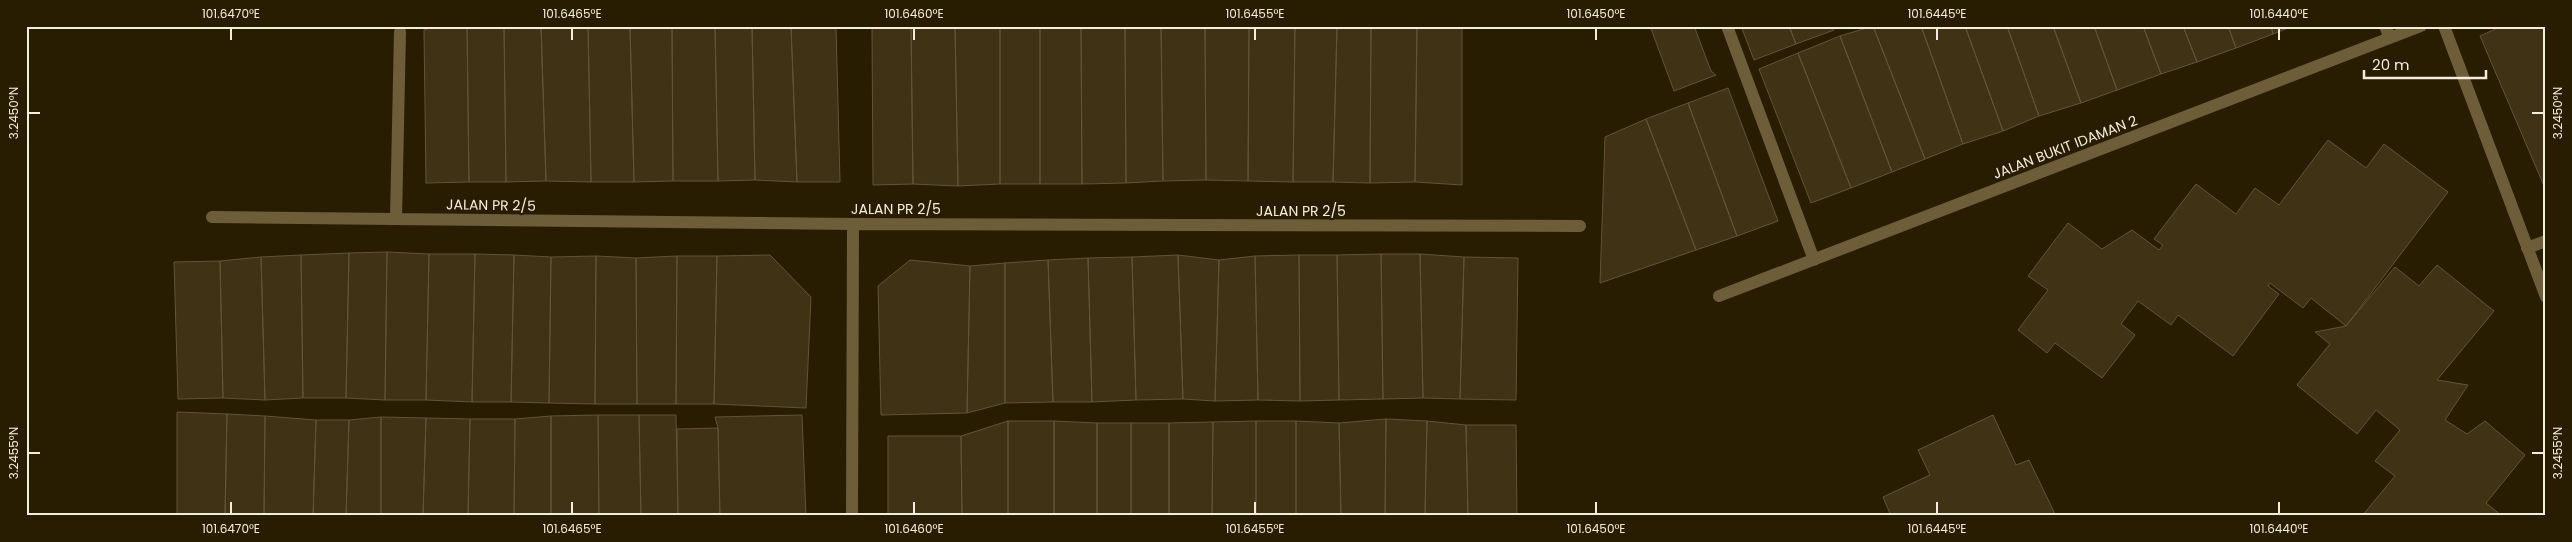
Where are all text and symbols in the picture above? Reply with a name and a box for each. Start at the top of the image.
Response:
text: 101.6470°E [202,5,260,22]
text: 101.6465°E [542,5,602,22]
text: 101.6460°E [884,5,944,22]
text: 101.6455°E [1225,5,1285,22]
text: 101.6450°E [1566,5,1626,22]
text: 101.6445°E [1907,5,1967,22]
text: 101.6440°E [2249,5,2309,22]
scale bar [2364,48,2487,80]
text: 20 m [2372,54,2410,75]
text: 3.2450°N [5,87,22,139]
text: 3.2450°N [2549,87,2566,139]
street label: JALAN BUKIT IDAMAN 2 [1990,110,2140,184]
street label: JALAN PR 2/5 [446,194,536,216]
street label: JALAN PR 2/5 [851,199,941,219]
street label: JALAN PR 2/5 [1256,201,1346,221]
text: 3.2455°N [5,427,22,479]
text: 3.2455°N [2549,427,2566,479]
text: 101.6470°E [202,520,260,537]
text: 101.6465°E [542,520,602,537]
text: 101.6460°E [884,520,944,537]
text: 101.6455°E [1225,520,1285,537]
text: 101.6450°E [1566,520,1626,537]
text: 101.6445°E [1907,520,1967,537]
text: 101.6440°E [2249,520,2309,537]

